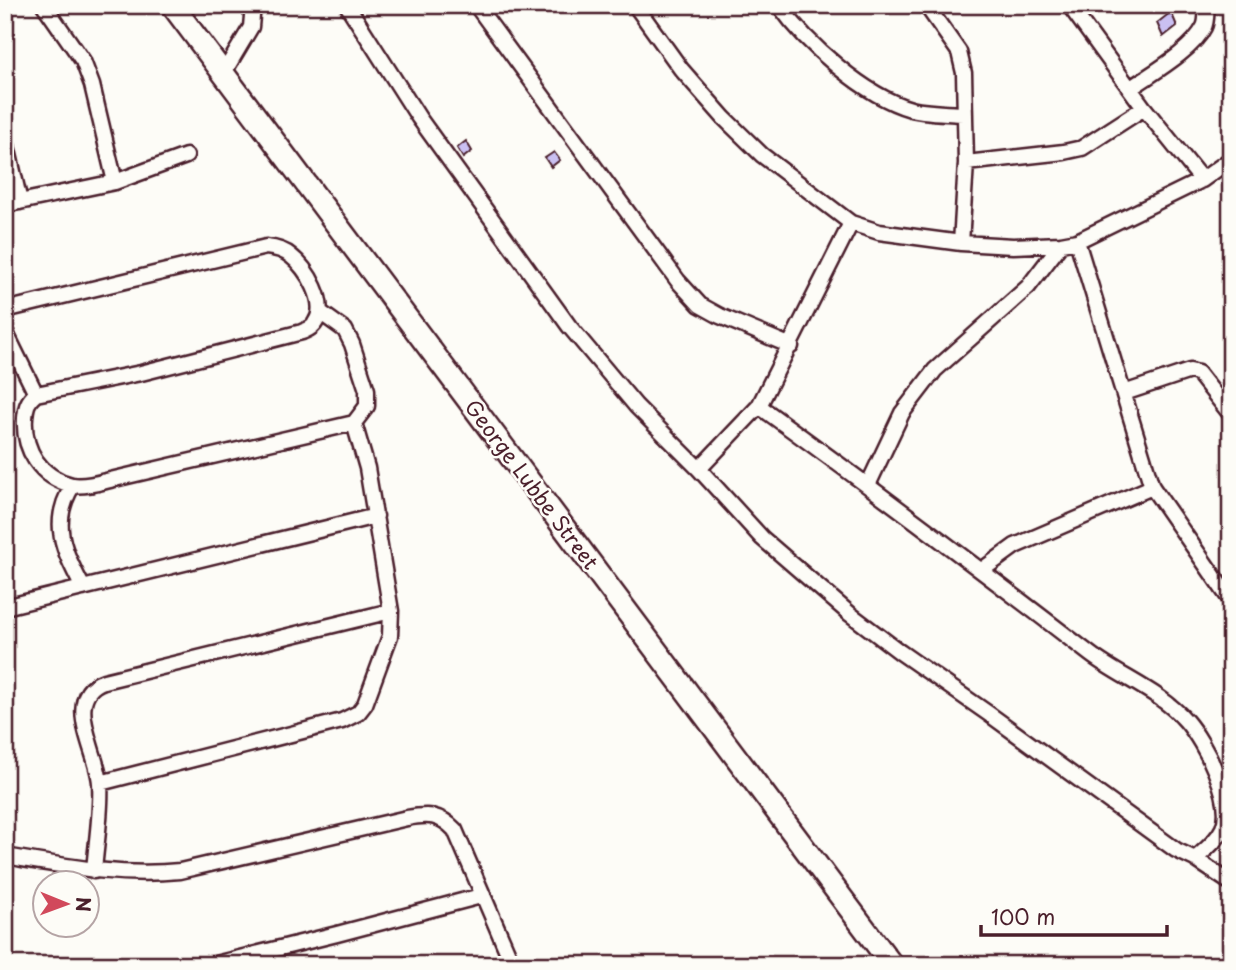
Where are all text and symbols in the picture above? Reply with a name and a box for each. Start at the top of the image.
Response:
street label: George Lubbe Street [458,392,607,576]
north arrow [32,869,102,939]
scale bar [981,893,1166,937]
text: N [70,897,98,912]
text: 100 m [991,900,1055,932]

